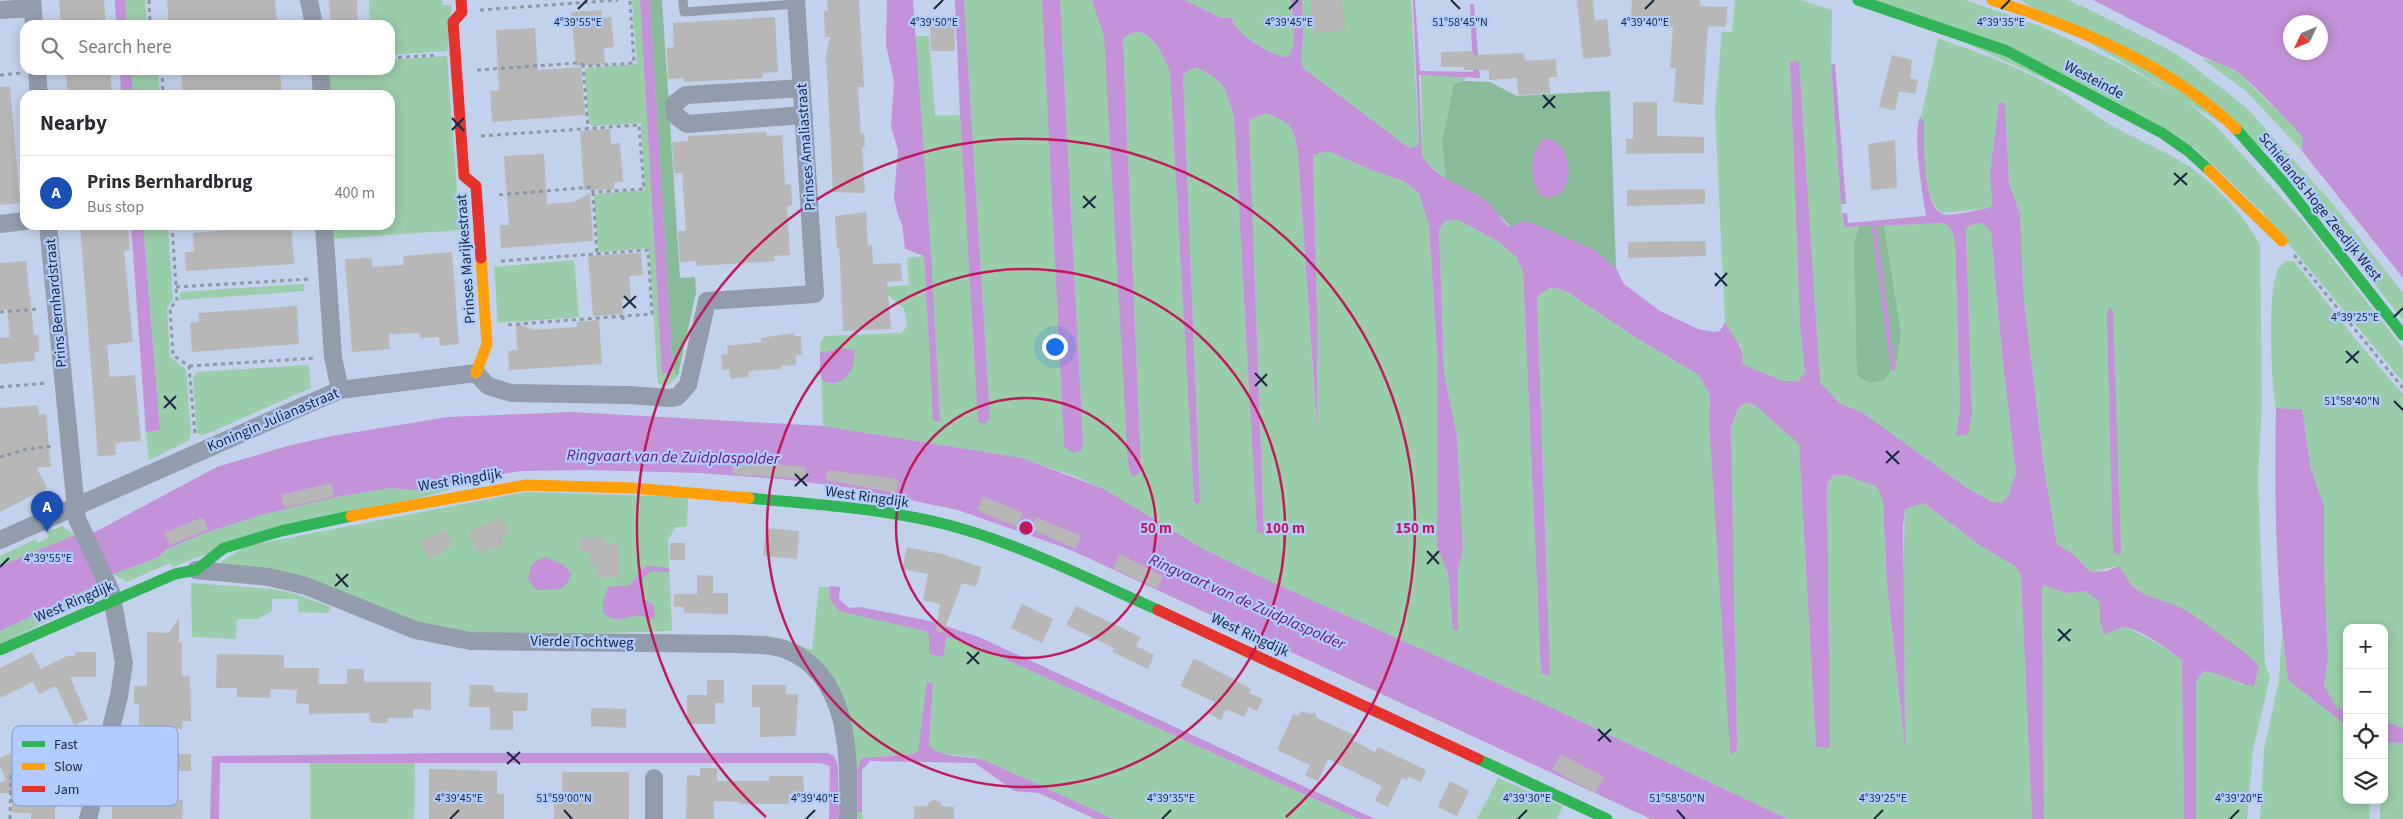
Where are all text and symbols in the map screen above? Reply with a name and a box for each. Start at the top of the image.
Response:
text: 4°39'55"E [554,14,602,31]
text: 4°39'50"E [910,14,958,31]
text: 4°39'45"E [1265,14,1313,31]
text: 51°58'45"N [1432,14,1488,31]
text: 4°39'40"E [1621,14,1669,31]
text: 4°39'35"E [1977,14,2025,31]
north arrow [2283,15,2328,60]
search box [20,20,395,75]
icon: search [38,34,66,62]
text: Search here [78,34,172,61]
street label: Westeinde [2060,55,2128,105]
street label: Prinses Amaliastraat [791,83,821,211]
text: Nearby [40,108,107,138]
street label: Schielands Hoge Zeedijk West [2253,128,2387,286]
text: Prins Bernhardbrug [87,169,253,196]
text: A [51,182,61,204]
text: 400 m [335,182,375,204]
street label: Prinses Marijkestraat [451,193,481,325]
text: Bus stop [87,196,144,218]
street label: Prins Bernhardstraat [40,238,72,368]
text: 4°39'25"E [2331,309,2379,326]
your location [1042,334,1068,360]
street label: Koningin Julianastraat [204,383,342,457]
text: 51°58'40"N [2324,393,2380,410]
water label: Ringvaart van de Zuidplaspolder [566,444,781,470]
street label: West Ringdijk [417,463,504,497]
street label: West Ringdijk [824,481,911,513]
pin: A [31,491,63,532]
text: 50 m [1140,518,1172,539]
text: 100 m [1265,518,1305,539]
text: 150 m [1395,518,1435,539]
centre of rings [1017,519,1035,537]
water label: Ringvaart van de Zuidplaspolder [1145,549,1350,656]
text: 4°39'55"E [24,550,72,567]
street label: West Ringdijk [31,576,117,628]
street label: West Ringdijk [1207,608,1293,663]
map controls [2343,624,2388,804]
button: + [2343,624,2388,669]
street label: Vierde Tochtweg [530,631,634,653]
button: − [2343,669,2388,714]
button: locate [2343,714,2388,759]
legend [12,726,178,806]
text: Fast [54,735,78,755]
text: Slow [54,757,83,777]
button: layers [2343,759,2388,804]
text: Jam [54,780,79,800]
text: 4°39'45"E [435,790,483,807]
text: 51°59'00"N [536,790,592,807]
text: 4°39'40"E [791,790,839,807]
text: 4°39'35"E [1147,790,1195,807]
text: 4°39'30"E [1503,790,1551,807]
text: 51°58'50"N [1649,790,1705,807]
text: 4°39'25"E [1859,790,1907,807]
text: 4°39'20"E [2215,790,2263,807]

